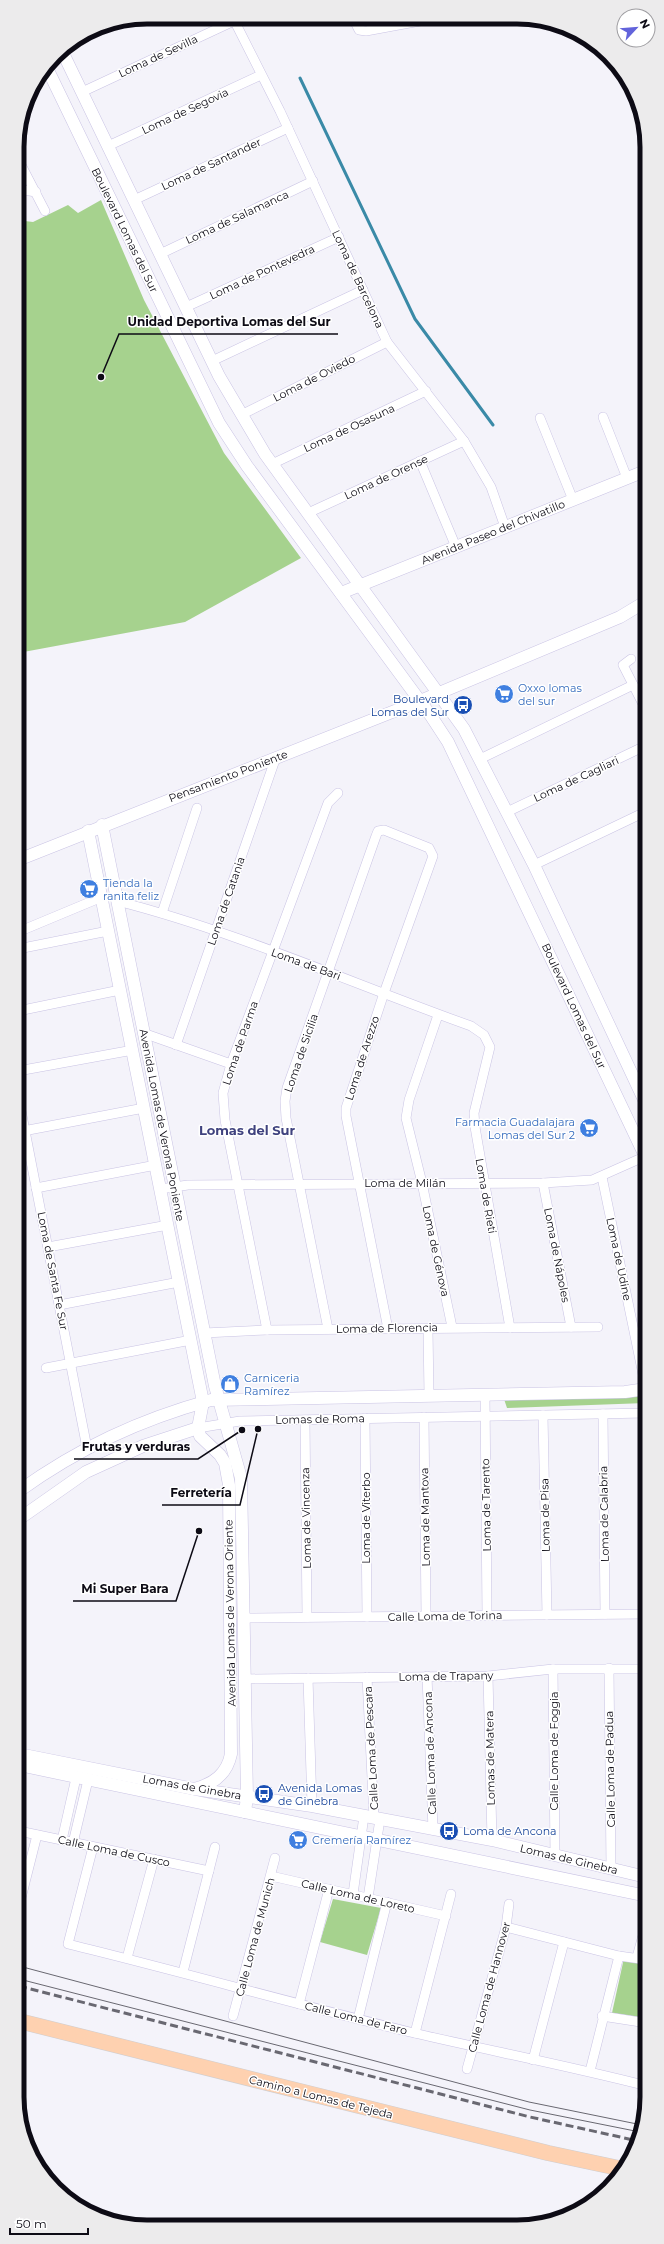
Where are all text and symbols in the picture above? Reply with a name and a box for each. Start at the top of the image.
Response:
north arrow [616,8,656,48]
text: N [637,17,653,31]
street label: Loma de Sevilla [116,31,200,81]
street label: Loma de Segovia [139,85,231,137]
street label: Loma de Santander [159,135,263,193]
street label: Boulevard Lomas del Sur [89,165,161,295]
street label: Loma de Salamanca [183,187,291,247]
street label: Loma de Barcelona [329,228,387,330]
street label: Loma de Pontevedra [207,241,317,303]
callout: Unidad Deportiva Lomas del Sur [119,310,338,334]
text: Unidad Deportiva Lomas del Sur [127,314,331,329]
street label: Loma de Oviedo [271,351,358,405]
street label: Loma de Osasuna [301,401,397,455]
street label: Loma de Orense [342,451,430,503]
street label: Avenida Paseo del Chivatillo [419,497,567,567]
place label: Oxxo lomas del sur [518,681,582,708]
supermarket icon: Oxxo lomas del sur [493,683,515,705]
place label: Boulevard Lomas del Sur [371,692,449,719]
bus stop icon: Boulevard Lomas del Sur [452,694,474,716]
street label: Pensamiento Poniente [166,747,290,805]
street label: Loma de Cagliari [531,753,621,805]
street label: Loma de Catania [204,855,248,947]
place label: Tienda la ranita feliz [103,876,160,903]
supermarket icon: Tienda la ranita feliz [78,878,100,900]
street label: Boulevard Lomas del Sur [539,941,609,1071]
street label: Loma de Bari [269,945,343,983]
street label: Loma de Parma [219,999,261,1087]
street label: Loma de Sicilia [281,1012,321,1094]
street label: Loma de Arezzo [342,1014,382,1102]
street label: Avenida Lomas de Verona Poniente [136,1028,188,1223]
place label: Farmacia Guadalajara Lomas del Sur 2 [455,1115,575,1142]
supermarket icon: Farmacia Guadalajara Lomas del Sur 2 [578,1117,600,1139]
district label: Lomas del Sur [199,1122,295,1138]
street label: Loma de Rieti [472,1157,500,1235]
street label: Loma de Milán [364,1176,446,1190]
street label: Loma de Génova [419,1204,453,1298]
street label: Loma de Nápoles [541,1207,573,1304]
street label: Loma de Santa Fe Sur [35,1211,71,1331]
street label: Loma de Udine [603,1216,635,1302]
street label: Loma de Florencia [336,1320,438,1336]
place label: Carniceria Ramírez [244,1371,299,1398]
shop icon: Carniceria Ramírez [219,1373,241,1395]
street label: Lomas de Roma [275,1411,365,1427]
callout: Frutas y verduras [74,1435,198,1459]
text: Frutas y verduras [82,1439,191,1454]
street label: Loma de Tarento [478,1458,494,1552]
street label: Loma de Calabria [596,1466,612,1562]
street label: Loma de Vincenza [298,1467,314,1569]
street label: Loma de Mantova [417,1467,433,1567]
street label: Loma de Viterbo [359,1472,373,1564]
street label: Loma de Pisa [537,1478,553,1552]
callout: Ferretería [162,1481,240,1505]
text: Ferretería [170,1485,232,1500]
street label: Avenida Lomas de Verona Oriente [221,1519,239,1707]
callout: Mi Super Bara [73,1577,176,1601]
text: Mi Super Bara [81,1581,169,1596]
street label: Calle Loma de Torina [387,1608,503,1624]
street label: Loma de Trapany [398,1668,494,1684]
street label: Calle Loma de Pescara [361,1686,381,1810]
street label: Calle Loma de Ancona [421,1691,439,1815]
street label: Calle Loma de Foggia [547,1691,561,1811]
street label: Lomas de Matera [482,1710,498,1806]
street label: Calle Loma de Padua [602,1711,618,1827]
street label: Lomas de Ginebra [141,1771,243,1803]
place label: Avenida Lomas de Ginebra [278,1781,363,1808]
bus stop icon: Avenida Lomas de Ginebra [253,1783,275,1805]
bus stop icon: Loma de Ancona [438,1820,460,1842]
place label: Loma de Ancona [463,1824,557,1838]
supermarket icon: Cremería Ramírez [287,1829,309,1851]
street label: Calle Loma de Cusco [57,1832,171,1870]
place label: Cremería Ramírez [312,1833,412,1847]
street label: Lomas de Ginebra [519,1841,619,1877]
street label: Calle Loma de Munich [232,1876,278,1998]
street label: Calle Loma de Loreto [300,1876,416,1916]
street label: Calle Loma de Hannover [465,1920,513,2054]
street label: Calle Loma de Faro [303,1998,409,2038]
street label: Camino a Lomas de Tejeda [248,2072,394,2122]
scale bar [10,2210,88,2236]
text: 50 m [16,2216,47,2231]

